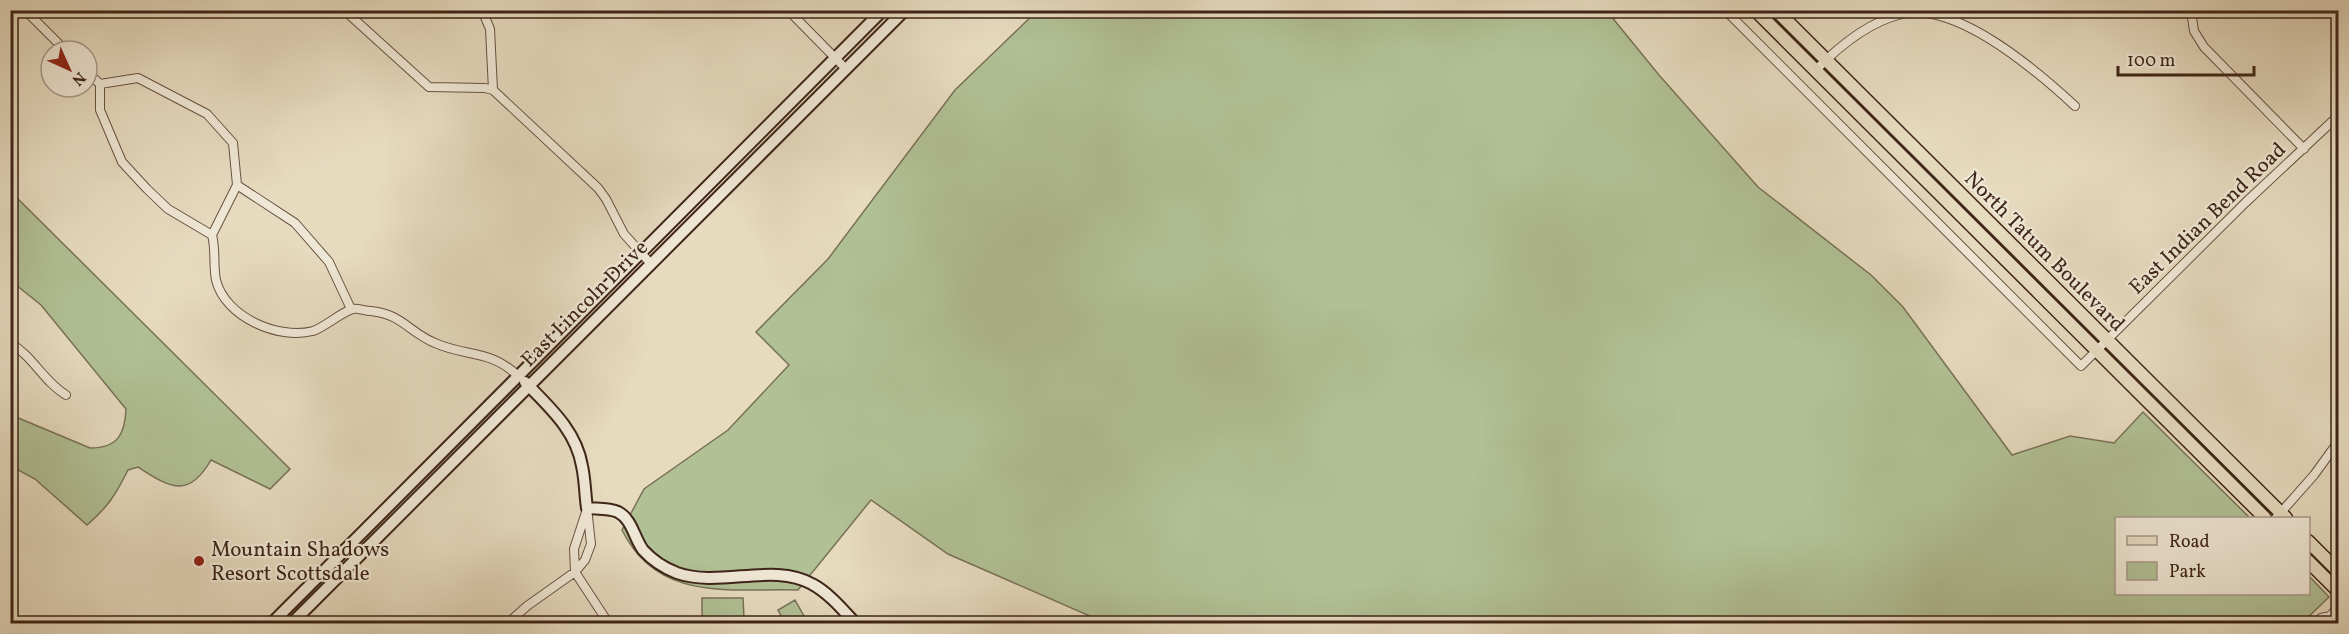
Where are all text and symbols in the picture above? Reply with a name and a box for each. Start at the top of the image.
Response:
north arrow [39,39,99,99]
scale bar [2118,39,2254,77]
text: 100 m [2127,49,2176,74]
text: N [66,66,90,90]
street label: East Indian Bend Road [2123,136,2293,302]
street label: North Tatum Boulevard [1957,165,2131,339]
street label: East Lincoln Drive [515,234,655,374]
legend [2115,517,2310,595]
text: Road [2169,530,2210,555]
place label: Mountain Shadows Resort Scottsdale [211,536,389,589]
marker: Mountain Shadows Resort Scottsdale [192,554,206,568]
text: Park [2169,560,2206,585]

